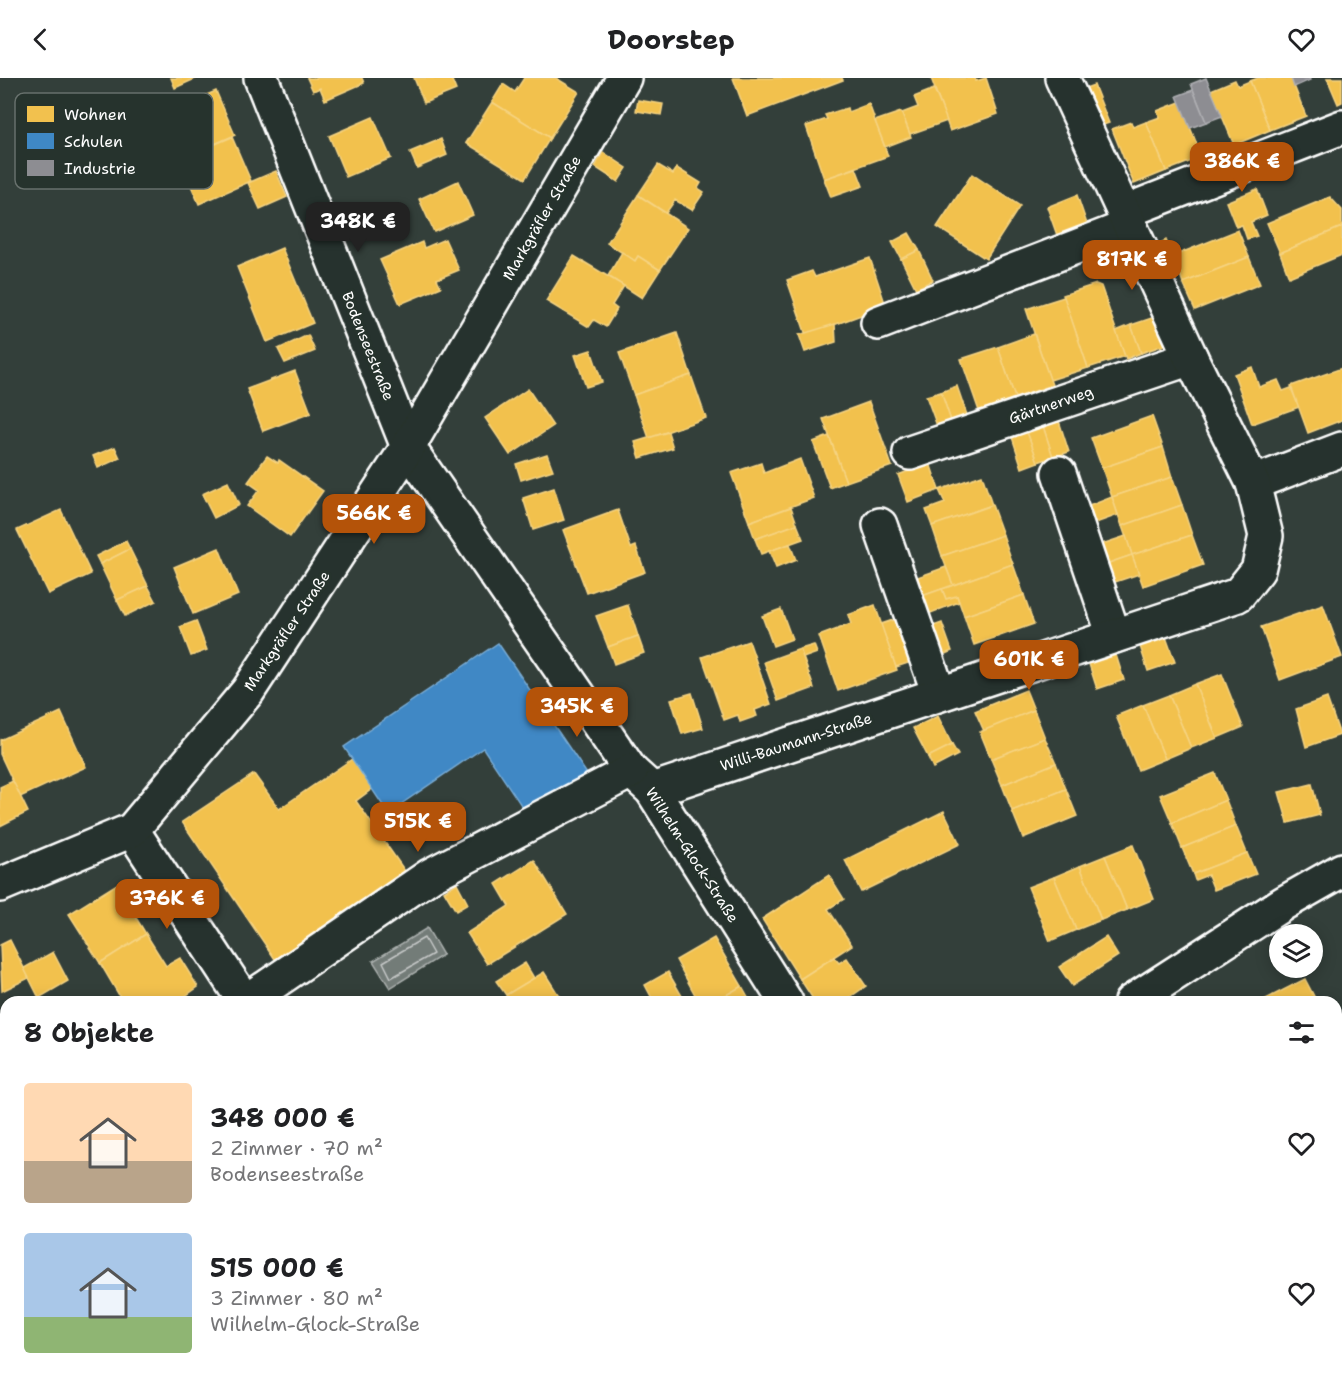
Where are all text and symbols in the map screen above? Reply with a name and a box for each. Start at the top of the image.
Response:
text: Doorstep [607,21,735,58]
icon: back [24,23,57,56]
icon: heart [1285,23,1318,56]
legend [15,93,213,189]
text: Wohnen [64,104,127,125]
text: Schulen [64,131,123,152]
pin: 386K € [1193,142,1291,193]
text: 386K € [1204,148,1280,174]
street label: Markgräfler Straße [498,152,586,284]
text: Industrie [64,158,136,179]
pin: 348K € [309,202,407,253]
text: 348K € [320,208,396,234]
pin: 817K € [1083,240,1181,291]
text: 817K € [1097,246,1167,272]
street label: Bodenseestraße [337,289,399,403]
street label: Gärtnerweg [1006,381,1096,429]
pin: 566K € [325,494,423,545]
text: 566K € [336,500,412,526]
street label: Markgräfler Straße [239,567,335,695]
pin: 601K € [980,640,1078,691]
text: 601K € [994,646,1064,672]
pin: 345K € [528,687,626,738]
text: 345K € [540,693,614,719]
street label: Willi-Baumann-Straße [718,708,874,776]
street label: Wilhelm-Glock-Straße [641,783,743,927]
pin: 515K € [369,802,467,853]
text: 515K € [384,808,452,834]
pin: 376K € [118,879,216,930]
text: 376K € [129,885,205,911]
map controls [1269,924,1323,978]
button: layers [1269,924,1323,978]
text: 8 Objekte [24,1015,154,1050]
icon: filters [1285,1016,1318,1049]
text: 348 000 € [210,1100,355,1135]
icon: home [72,1107,144,1179]
icon: heart [1285,1127,1318,1160]
text: 2 Zimmer · 70 m² [210,1135,383,1161]
text: Bodenseestraße [210,1161,364,1187]
text: 515 000 € [210,1250,344,1285]
icon: home [72,1257,144,1329]
icon: heart [1285,1277,1318,1310]
text: 3 Zimmer · 80 m² [210,1285,383,1311]
text: Wilhelm-Glock-Straße [210,1311,420,1337]

